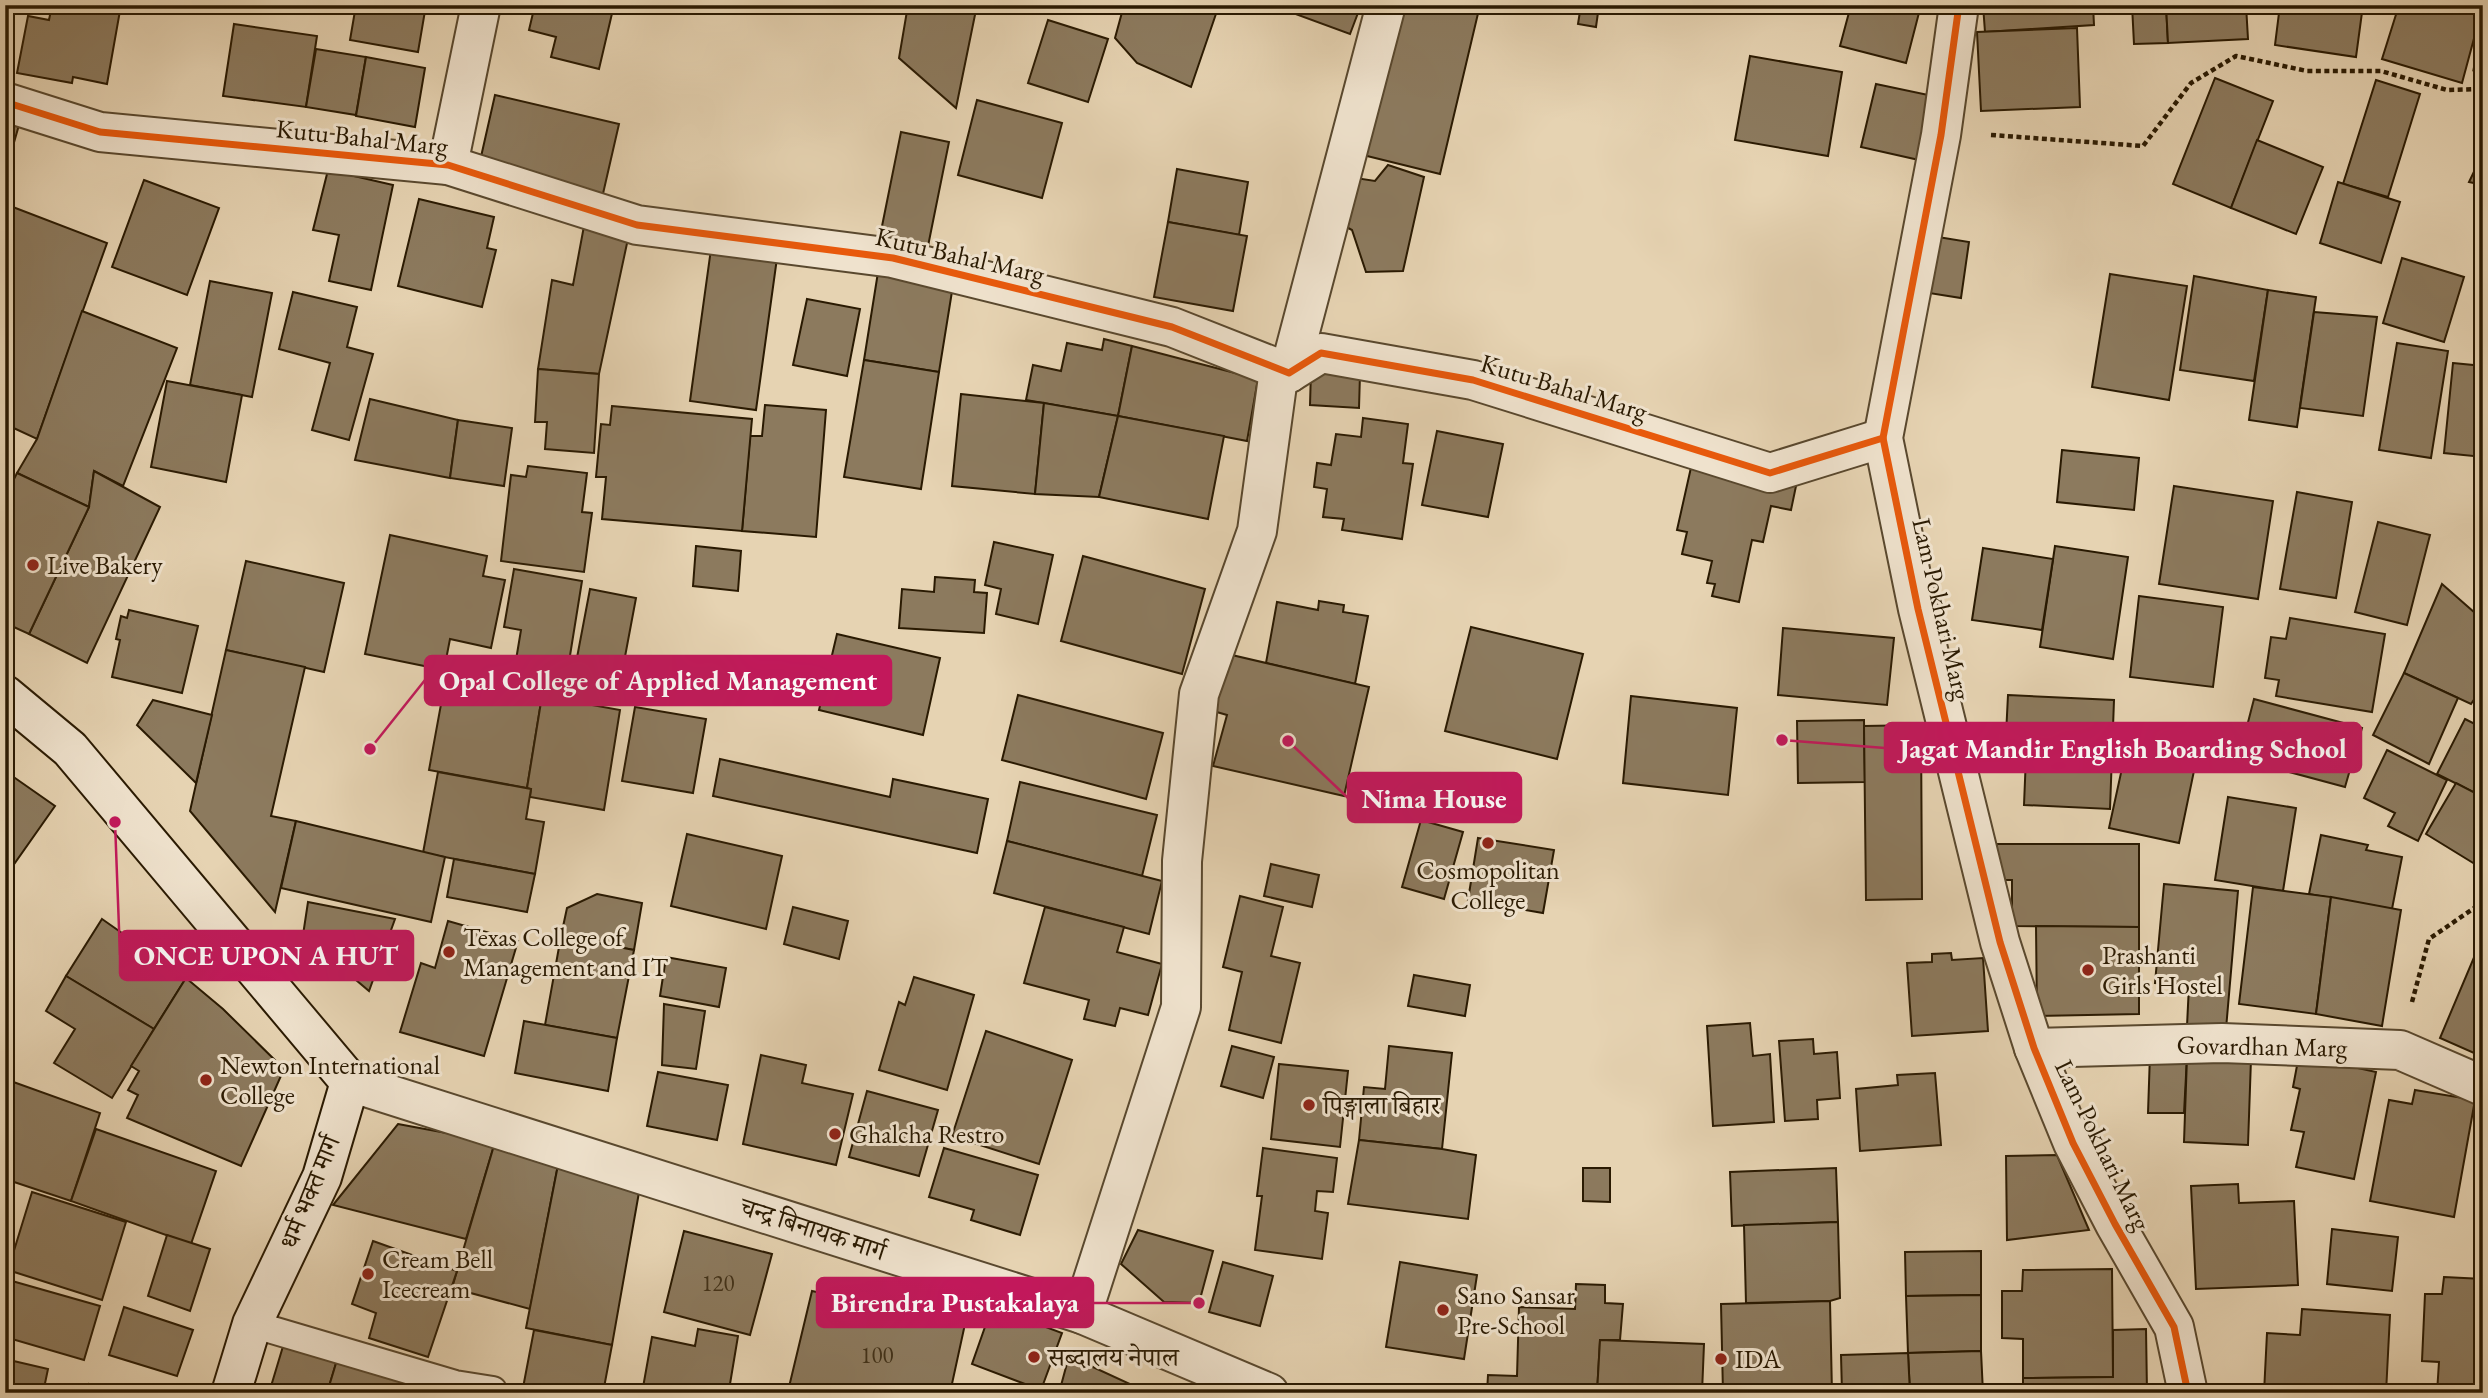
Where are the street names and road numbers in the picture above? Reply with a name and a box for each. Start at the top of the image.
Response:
street label: Kutu Bahal Marg [274,111,450,163]
street label: Kutu Bahal Marg [872,219,1049,291]
street label: Kutu Bahal Marg [1477,346,1652,429]
street label: Lam Pokhari Marg [1905,515,1980,704]
street label: Govardhan Marg [2176,1028,2348,1064]
street label: Lam Pokhari Marg [2047,1054,2159,1237]
street label: धर्म भक्त मार्ग [272,1129,349,1254]
street label: चन्द्र बिनायक मार्ग [734,1189,892,1269]

